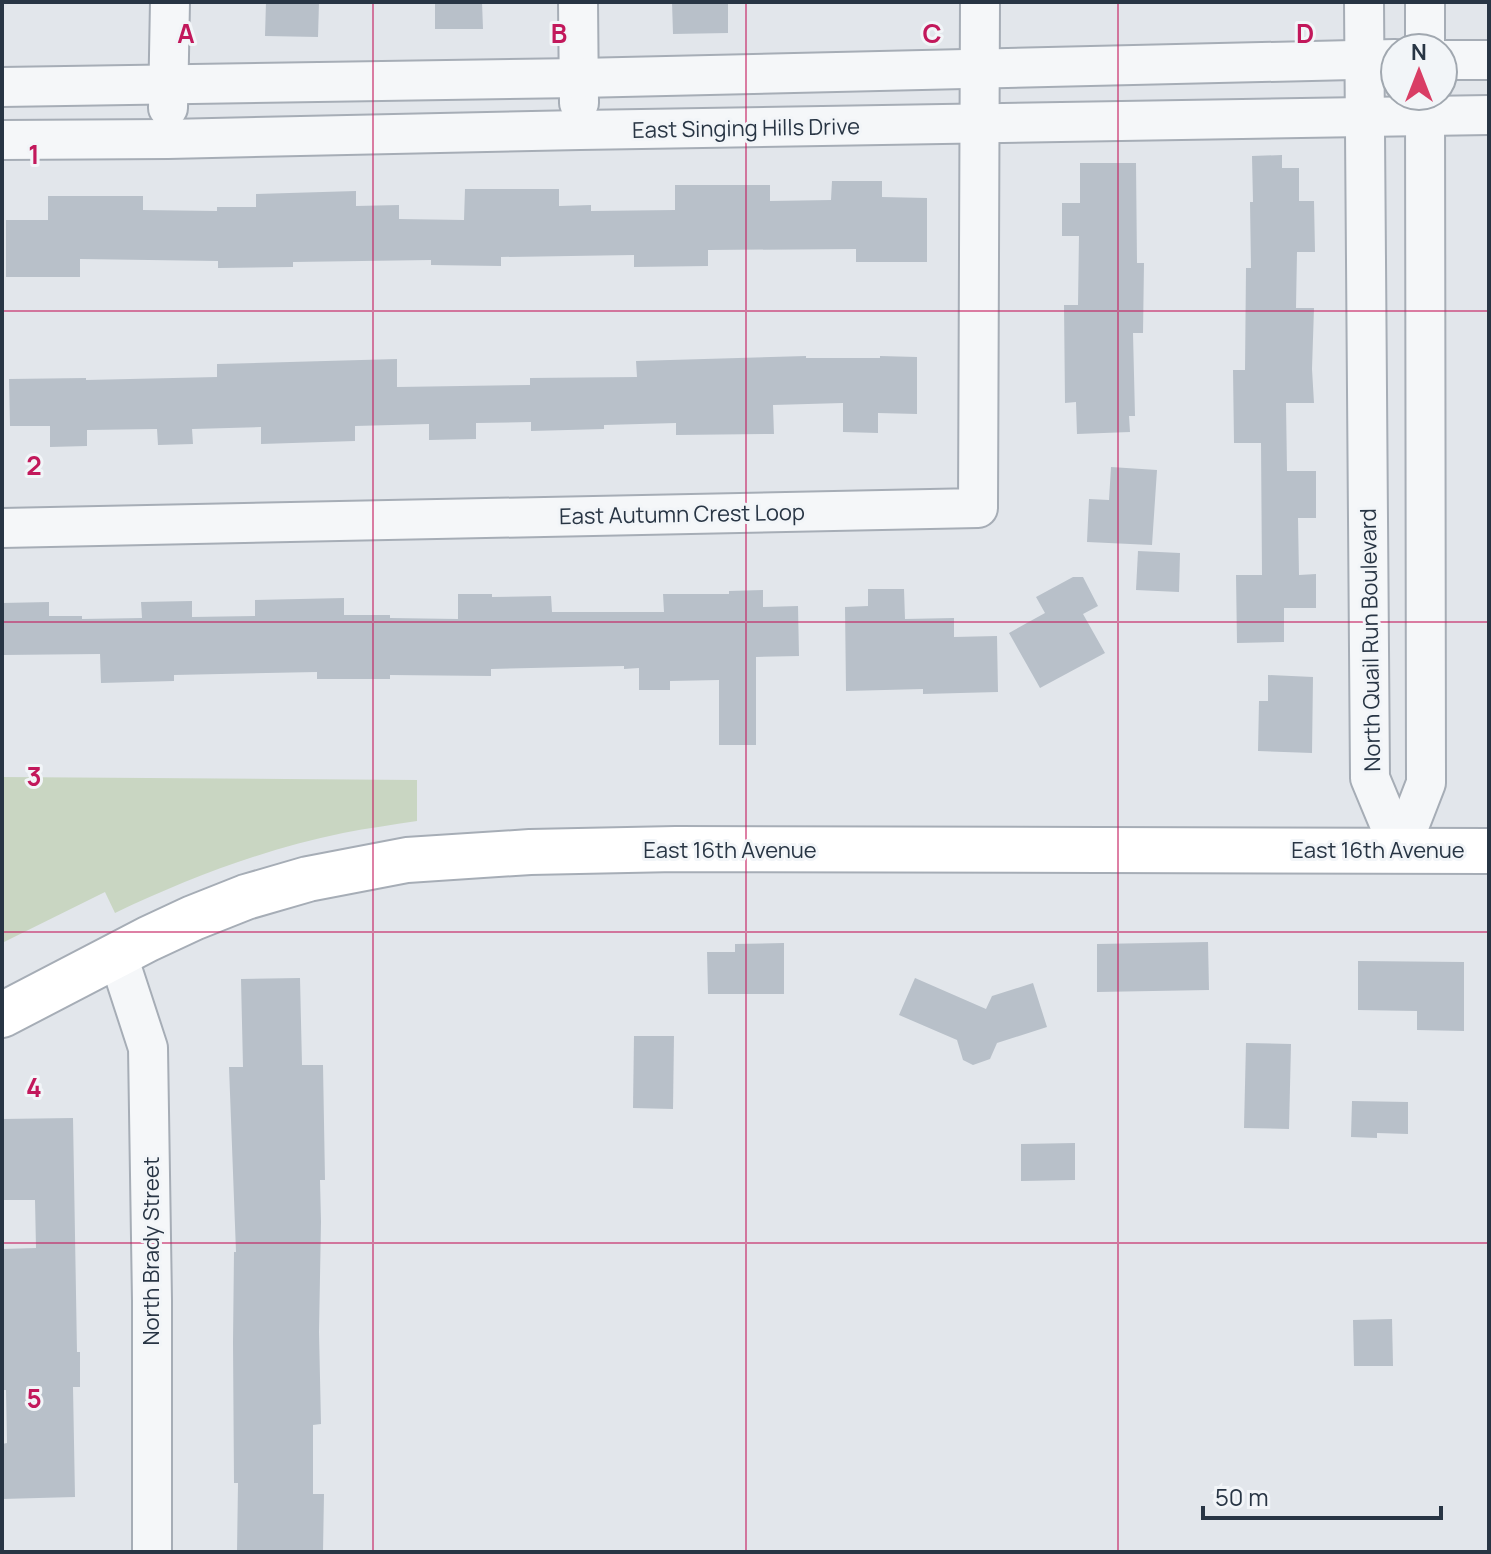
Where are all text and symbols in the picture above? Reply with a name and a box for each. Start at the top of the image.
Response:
text: A [177,15,195,51]
text: B [551,15,567,51]
text: C [922,15,942,51]
text: D [1296,15,1314,51]
north arrow [1379,32,1459,112]
text: N [1411,37,1427,67]
street label: East Singing Hills Drive [632,111,860,145]
text: 1 [28,136,40,172]
text: 2 [26,447,42,483]
street label: East Autumn Crest Loop [559,497,805,531]
street label: North Quail Run Boulevard [1353,508,1387,772]
text: 3 [26,758,42,794]
street label: East 16th Avenue [643,835,817,865]
street label: East 16th Avenue [1291,835,1465,865]
text: 4 [26,1069,42,1105]
street label: North Brady Street [136,1156,166,1346]
text: 5 [26,1380,42,1416]
scale bar [1203,1470,1441,1520]
text: 50 m [1215,1480,1269,1513]

